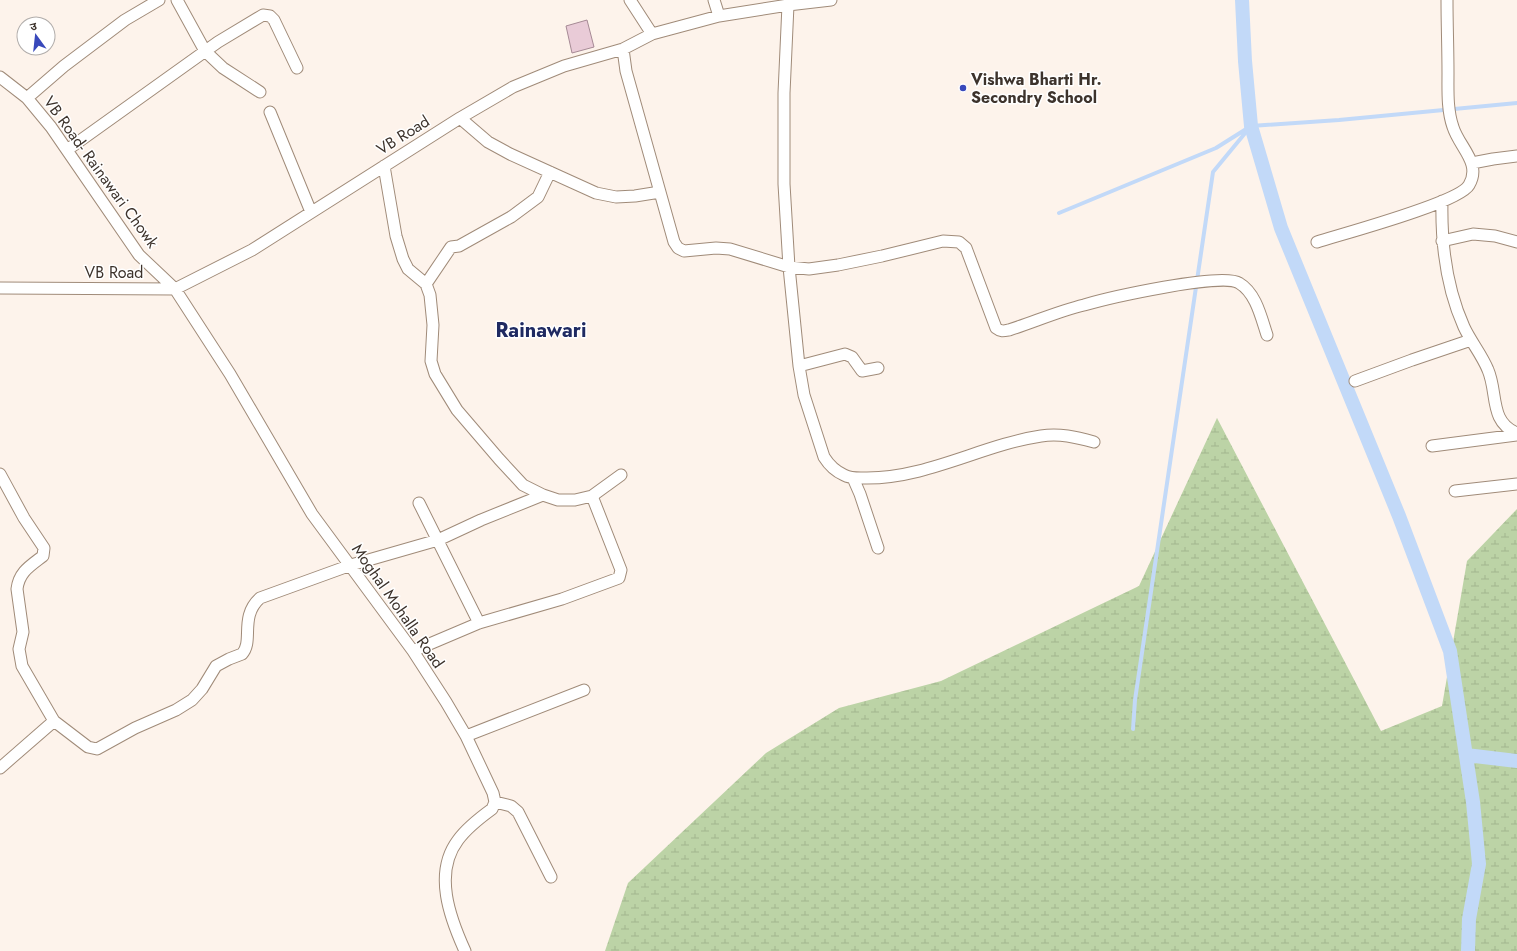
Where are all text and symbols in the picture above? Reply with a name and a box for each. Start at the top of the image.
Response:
north arrow [16,16,56,56]
text: उ [28,18,39,35]
place label: Vishwa Bharti Hr. Secondry School [970,68,1102,109]
marker: Vishwa Bharti Hr. Secondry School [958,83,968,93]
street label: VB Road- Rainawari Chowk [38,91,165,253]
street label: VB Road [372,110,434,160]
street label: VB Road [85,261,143,284]
district label: Rainawari [495,316,587,345]
street label: Moghal Mohalla Road [346,539,450,673]

